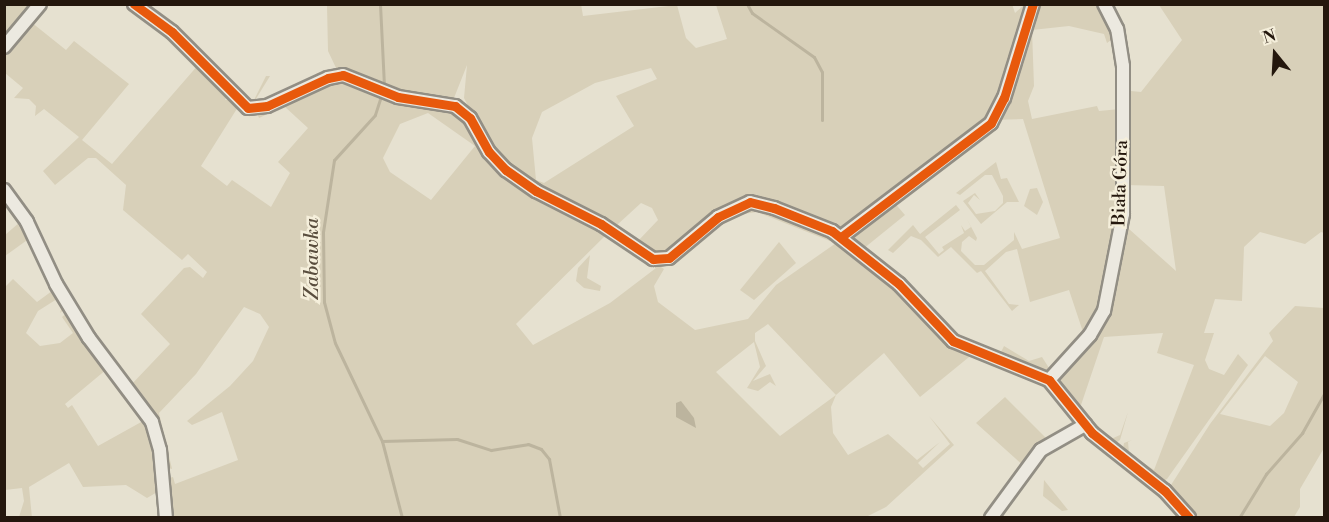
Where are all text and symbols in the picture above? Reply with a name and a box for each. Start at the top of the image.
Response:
north arrow [1245,24,1305,84]
text: N [1260,25,1279,48]
street label: Biała Góra [1109,140,1133,226]
water label: Zabawka [300,218,324,300]

